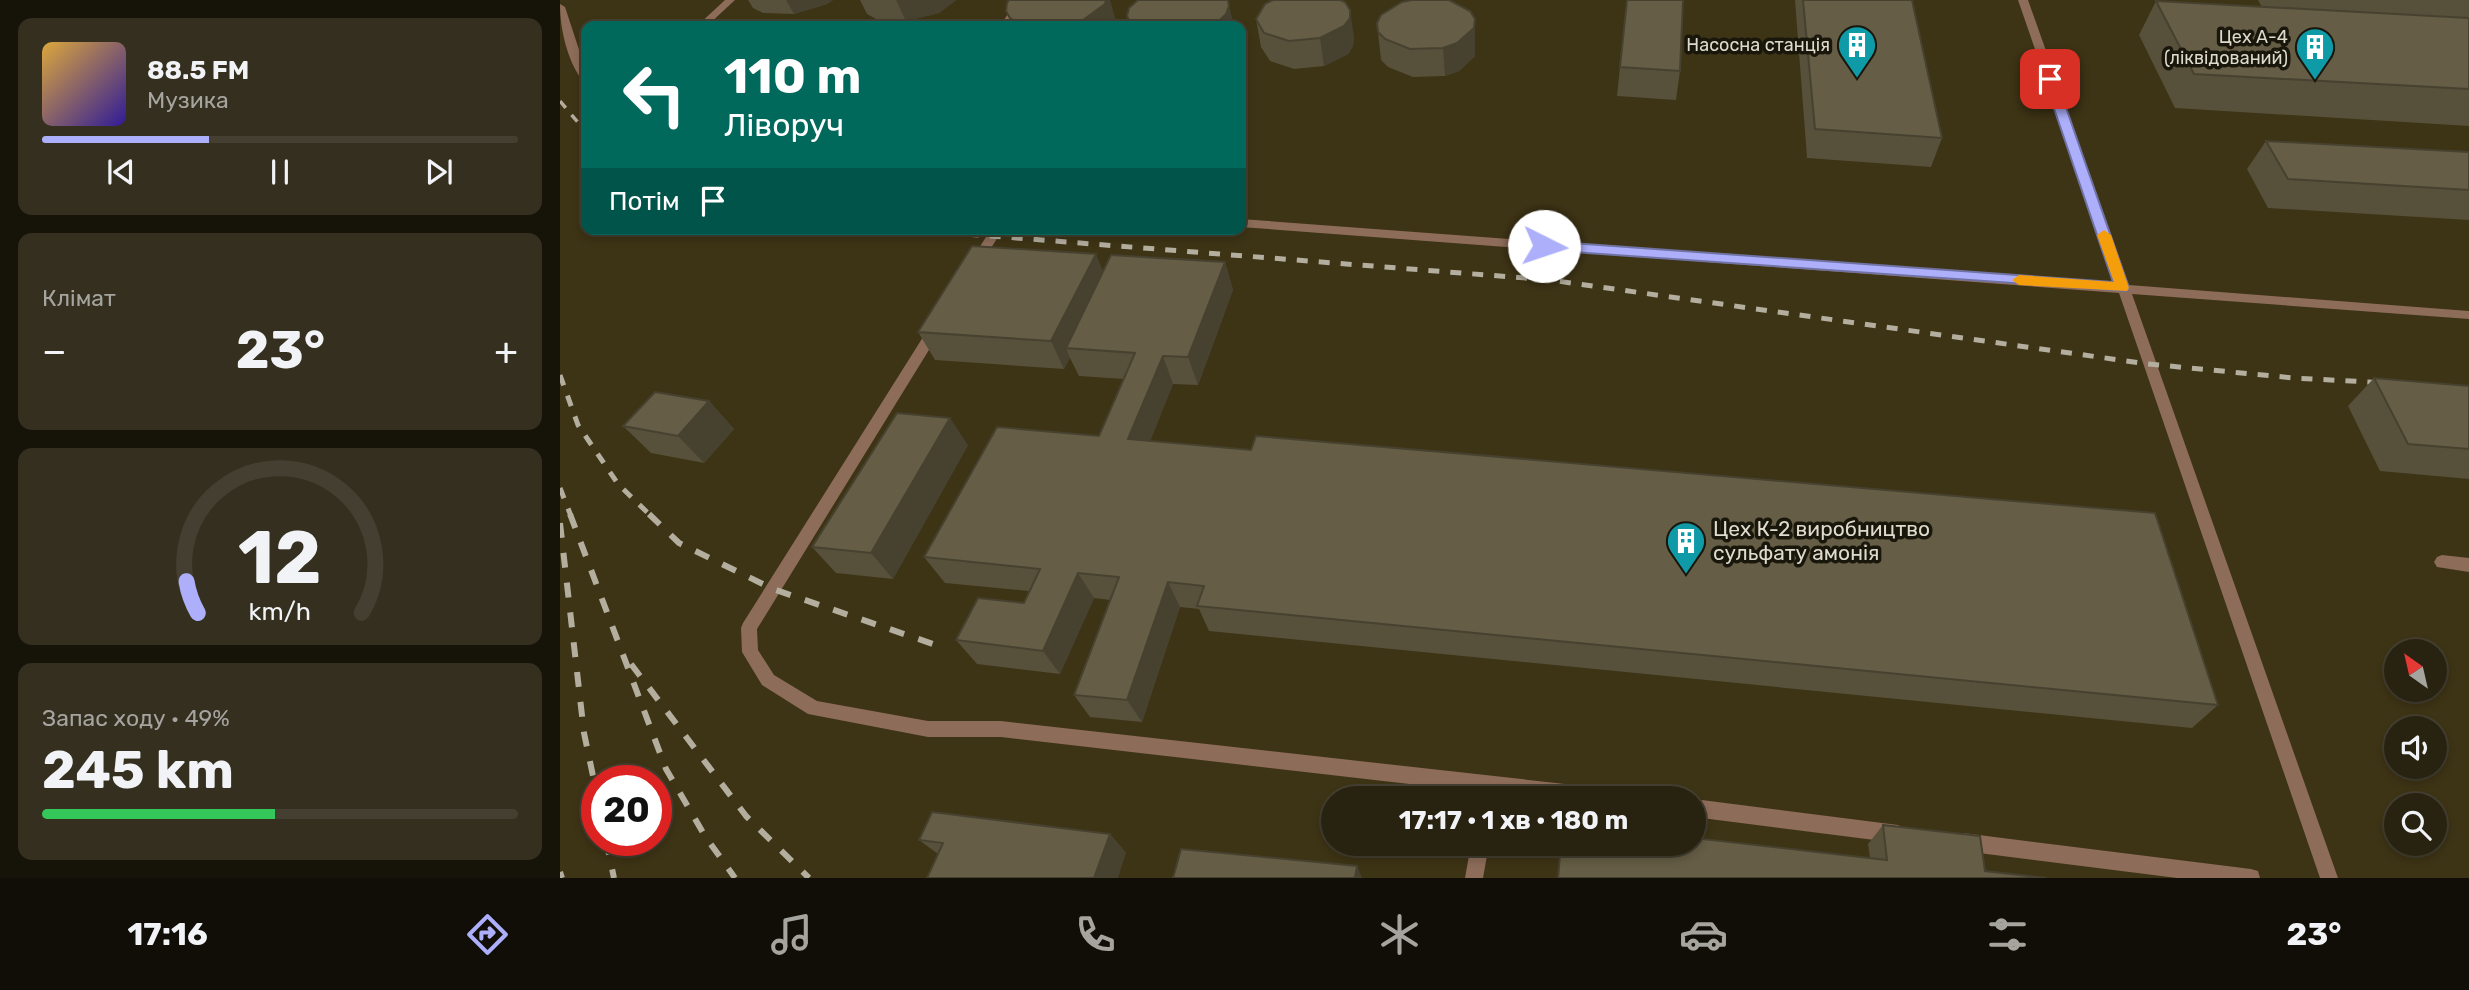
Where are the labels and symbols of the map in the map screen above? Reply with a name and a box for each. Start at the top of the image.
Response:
building icon: Насосна станція [1836,24,1878,79]
place label: Цех А-4 (ліквідований) [2164,26,2288,69]
building icon: Цех А-4 (ліквідований) [2294,26,2336,81]
place label: Насосна станція [1686,34,1830,56]
pin [2020,49,2080,109]
position arrow [1507,209,1581,283]
place label: Цех К-2 виробництво сульфату амонія [1713,516,1930,565]
building icon: Цех К-2 виробництво сульфату амонія [1665,520,1707,575]
north arrow [2384,639,2446,702]
speed limit sign: 20 [581,765,672,856]

